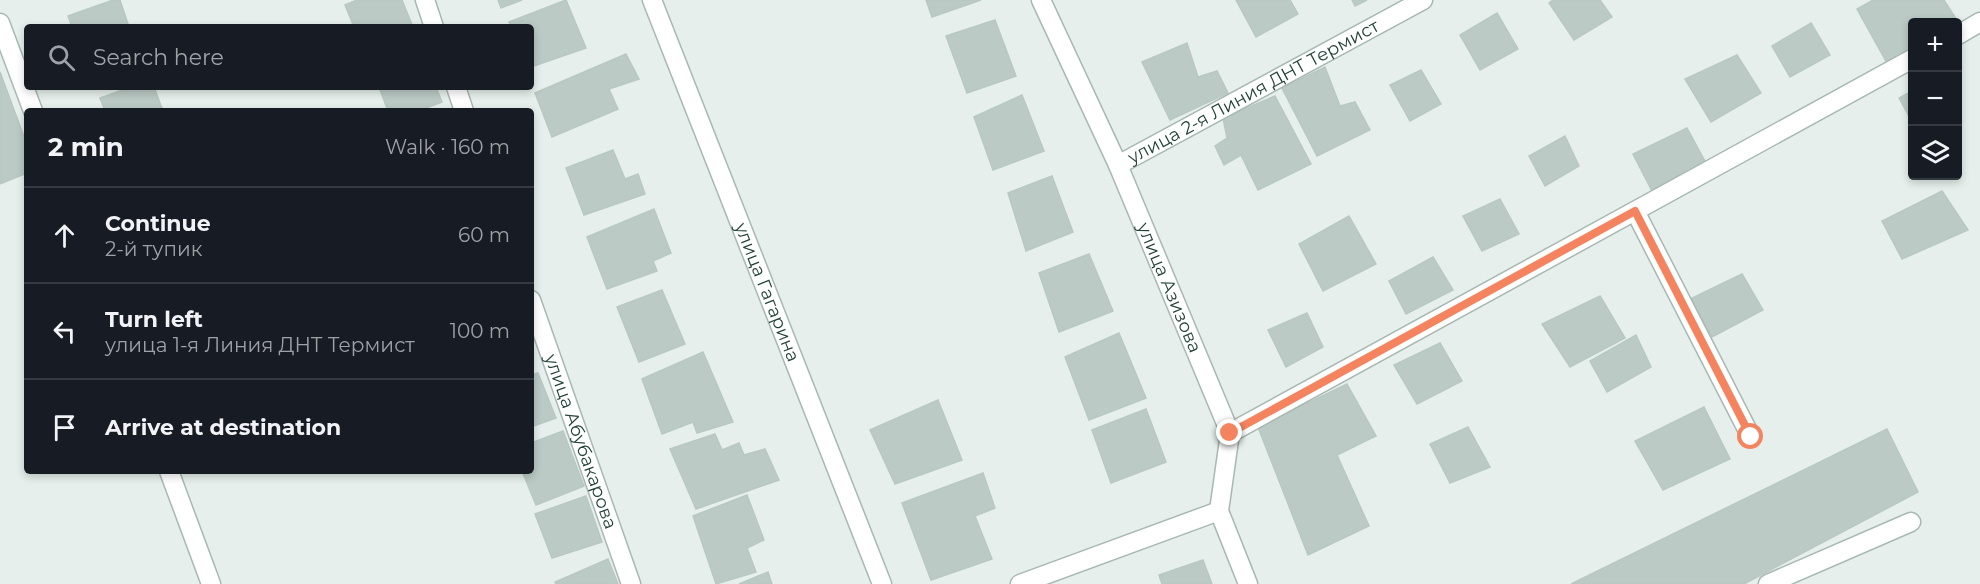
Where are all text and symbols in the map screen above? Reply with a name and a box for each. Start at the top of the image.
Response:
street label: улица 2-я Линия ДНТ Термист [1123,15,1383,169]
map controls [1908,18,1962,180]
button: + [1908,18,1962,72]
search box [24,24,534,90]
icon: search [45,41,78,74]
text: Search here [93,44,224,71]
button: − [1908,72,1962,126]
button: layers [1908,126,1962,180]
text: 2 min [48,131,124,163]
text: Walk · 160 m [385,135,510,159]
text: Continue [105,210,211,237]
street label: улица Гагарина [729,218,804,365]
street label: улица Азизова [1132,218,1206,356]
icon: ahead [48,219,81,252]
text: 60 m [458,223,510,247]
text: 2-й тупик [105,237,202,261]
text: Turn left [105,306,203,333]
icon: left [48,315,81,348]
text: 100 m [450,319,510,343]
text: улица 1-я Линия ДНТ Термист [105,333,415,357]
street label: улица Абубакарова [540,350,622,532]
icon: arrive [48,411,81,444]
text: Arrive at destination [105,414,341,441]
route end [1216,419,1242,445]
route start [1737,423,1763,449]

